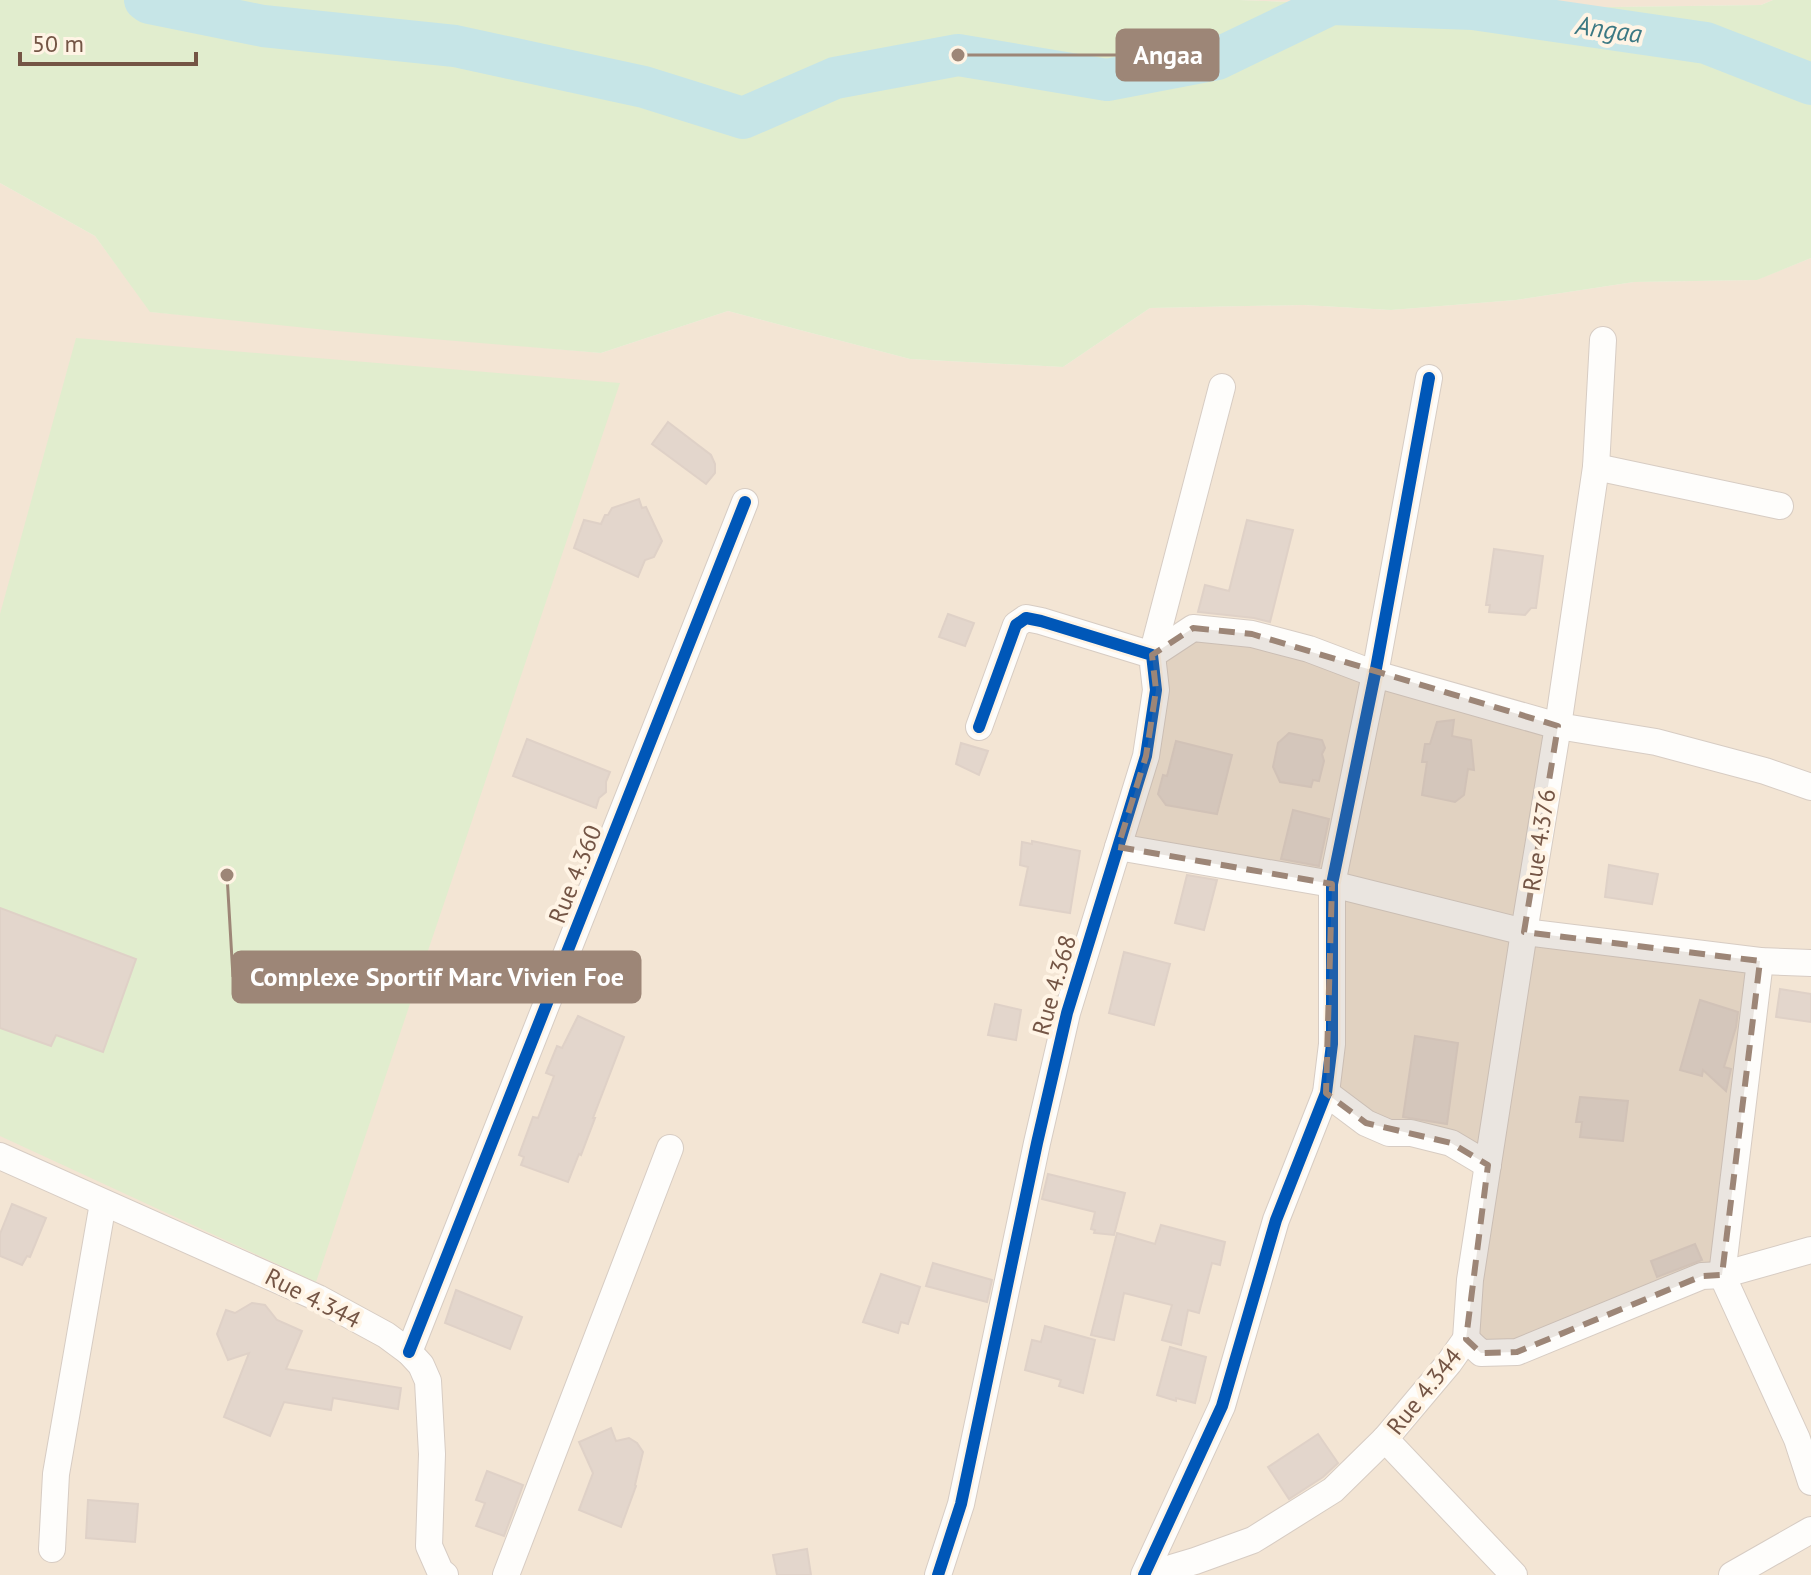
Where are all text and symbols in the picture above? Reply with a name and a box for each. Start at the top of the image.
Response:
water label: Angaa [1573,8,1645,50]
scale bar [20,16,196,66]
text: 50 m [32,28,84,59]
callout: Angaa [1117,30,1218,80]
text: Angaa [1133,38,1203,71]
street label: Rue 4.376 [1516,787,1562,893]
street label: Rue 4.360 [541,820,609,928]
street label: Rue 4.368 [1025,931,1083,1039]
callout: Complexe Sportif Marc Vivien Foe [233,952,640,1002]
text: Complexe Sportif Marc Vivien Foe [250,960,624,993]
street label: Rue 4.344 [260,1261,366,1335]
street label: Rue 4.344 [1380,1341,1468,1441]

